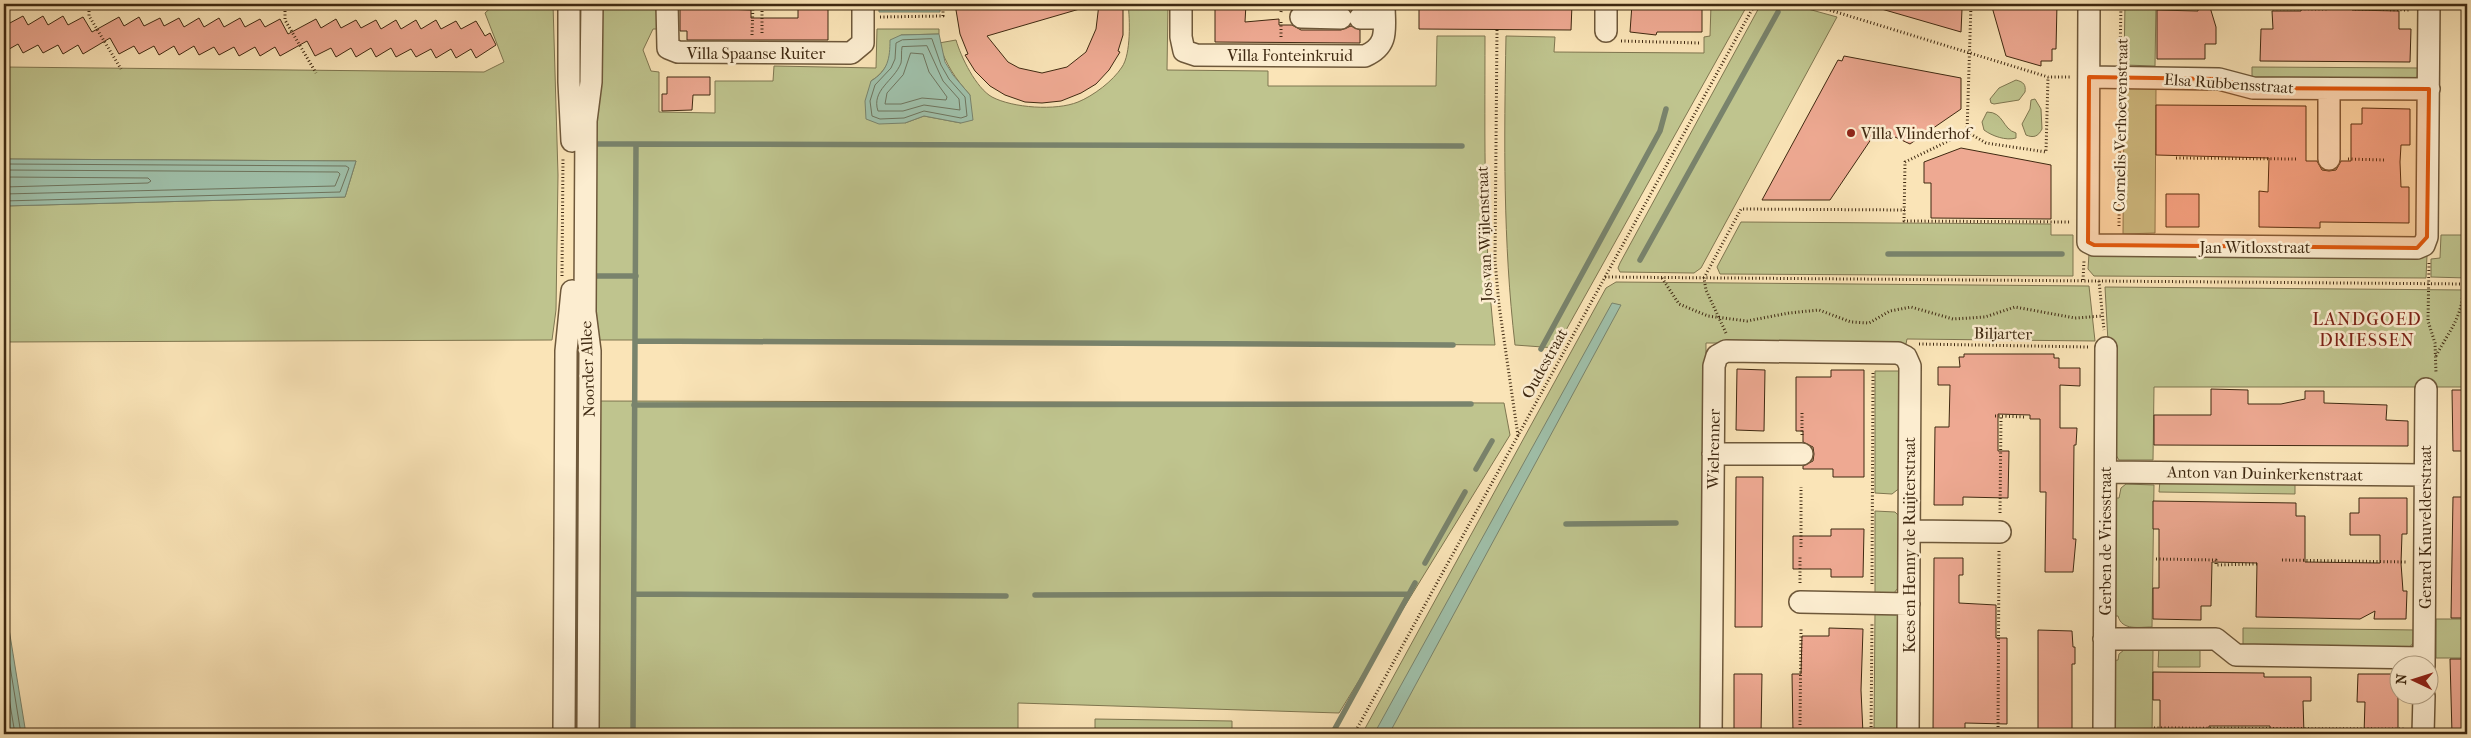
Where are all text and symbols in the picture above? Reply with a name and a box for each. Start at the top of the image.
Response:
street label: Cornelis Verhoevenstraat [2109,38,2132,212]
street label: Villa Spaanse Ruiter [686,44,825,63]
street label: Villa Fonteinkruid [1226,46,1353,65]
street label: Elsa Rubbensstraat [2163,69,2295,98]
place label: Villa Vlinderhof [1860,124,1974,143]
marker: Villa Vlinderhof [1845,127,1857,139]
street label: Jos van Wijlenstraat [1473,165,1496,304]
street label: Jan Witloxstraat [2197,238,2311,257]
district label: LANDGOED DRIESSEN [2312,309,2422,351]
street label: Noorder Allee [576,320,599,417]
street label: Biljarter [1974,323,2033,344]
street label: Oudestraat [1517,325,1572,402]
street label: Wielrenner [1703,408,1724,490]
street label: Kees en Henny de Ruijterstraat [1900,437,1919,653]
street label: Gerard Knuvelderstraat [2416,445,2435,609]
street label: Anton van Duinkerkenstraat [2166,462,2363,485]
street label: Gerben de Vriesstraat [2096,466,2115,615]
north arrow [2388,656,2438,706]
text: N [2393,673,2410,685]

